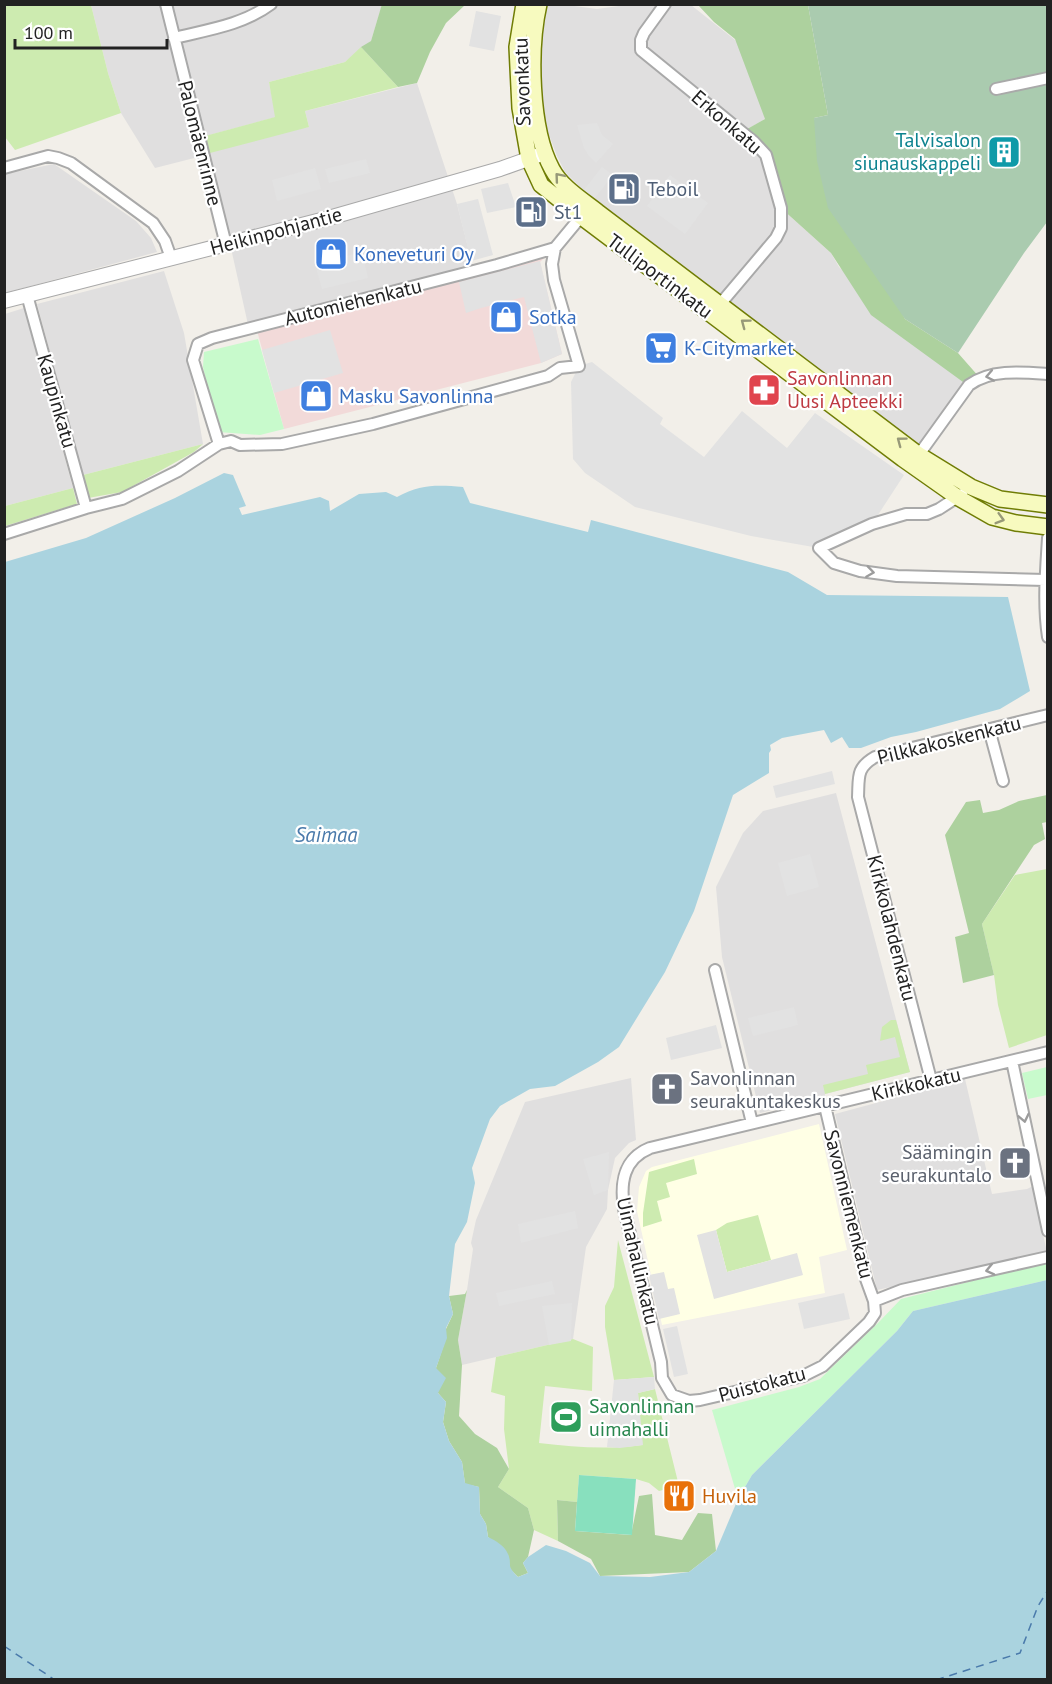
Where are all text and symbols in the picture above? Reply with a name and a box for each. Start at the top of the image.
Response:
scale bar [15,12,166,50]
text: 100 m [24,21,73,44]
street label: Savonkatu [507,37,537,127]
street label: Palomäenrinne [172,78,228,208]
street label: Erkonkatu [686,84,768,160]
place label: Talvisalon siunauskappeli [854,127,981,176]
building icon: Talvisalon siunauskappeli [986,134,1022,170]
fuel station icon: Teboil [606,171,642,207]
one-way arrow [555,173,566,184]
place label: Teboil [647,176,699,202]
fuel station icon: St1 [513,194,549,230]
place label: St1 [554,199,582,225]
street label: Heikinpohjantie [207,201,345,261]
street label: Tulliportinkatu [602,228,718,324]
shop icon: Koneveturi Oy [313,236,349,272]
place label: Koneveturi Oy [354,241,475,267]
street label: Automiehenkatu [282,272,424,332]
shop icon: Sotka [488,299,524,335]
place label: Sotka [529,304,577,330]
one-way arrow [741,319,752,330]
supermarket icon: K-Citymarket [643,330,679,366]
place label: K-Citymarket [684,335,794,361]
street label: Kaupinkatu [31,351,83,451]
place label: Savonlinnan Uusi Apteekki [787,365,903,414]
one-way arrow [985,369,995,382]
pharmacy icon: Savonlinnan Uusi Apteekki [746,372,782,408]
shop icon: Masku Savonlinna [298,378,334,414]
place label: Masku Savonlinna [339,383,493,409]
one-way arrow [896,437,907,448]
one-way arrow [995,511,1005,524]
one-way arrow [865,566,875,578]
street label: Pilkkakoskenkatu [874,710,1024,770]
water label: Saimaa [295,821,358,848]
street label: Kirkkolahdenkatu [861,852,923,1004]
street label: Kirkkokatu [869,1061,963,1107]
place label: Savonlinnan seurakuntakeskus [690,1065,841,1114]
church icon: Savonlinnan seurakuntakeskus [649,1071,685,1107]
one-way arrow [1017,1113,1030,1123]
street label: Savonniemenkatu [818,1127,880,1281]
place label: Säämingin seurakuntalo [881,1139,992,1188]
church icon: Säämingin seurakuntalo [997,1145,1033,1181]
street label: Uimahallinkatu [611,1195,665,1327]
one-way arrow [986,1263,996,1276]
street label: Puistokatu [715,1360,809,1408]
place label: Savonlinnan uimahalli [589,1393,695,1442]
sports icon: Savonlinnan uimahalli [548,1399,584,1435]
restaurant icon: Huvila [661,1478,697,1514]
place label: Huvila [702,1483,757,1509]

